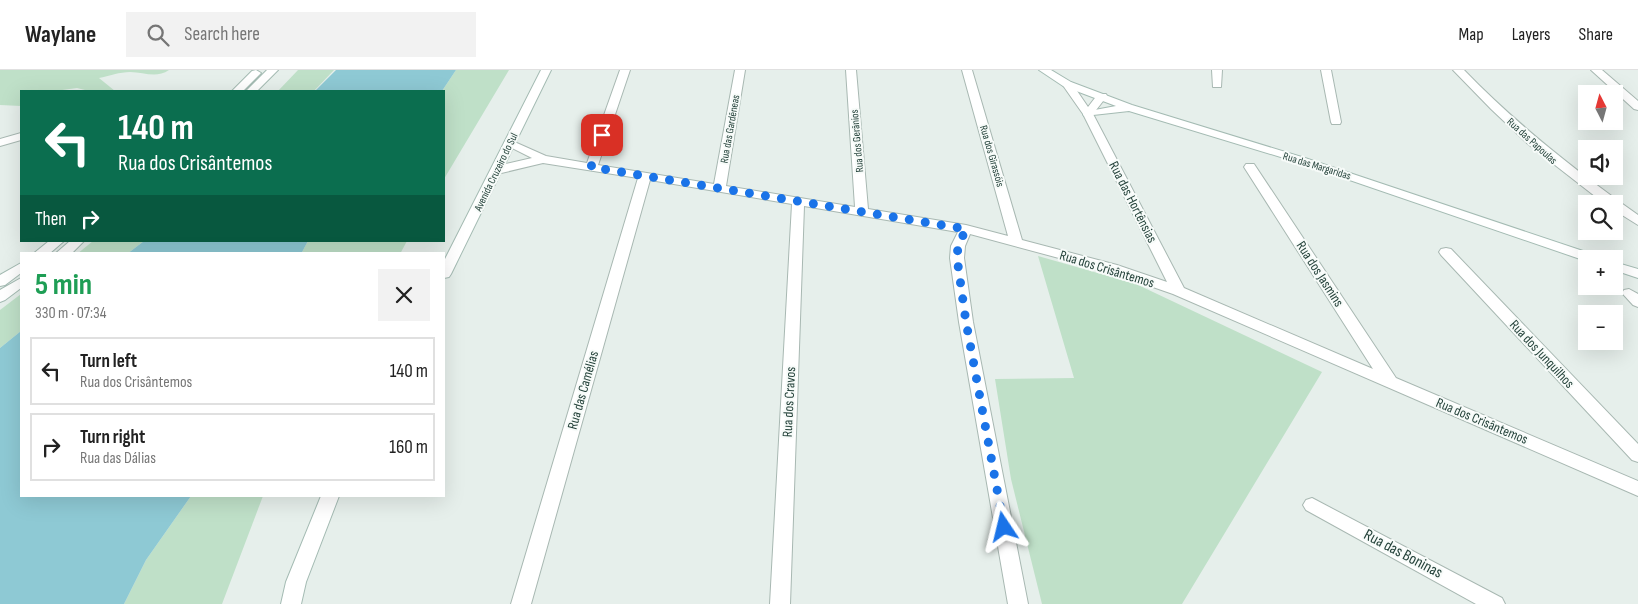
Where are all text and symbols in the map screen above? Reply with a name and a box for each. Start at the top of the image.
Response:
search box [126,12,476,57]
text: Waylane [25,20,96,49]
icon: search [144,21,172,49]
text: Search here [184,23,260,46]
text: Map [1459,24,1484,45]
text: Layers [1512,24,1551,45]
text: Share [1579,24,1613,45]
north arrow [1578,85,1622,130]
map controls [1578,85,1623,350]
street label: Rua das Gardêneas [718,94,742,164]
text: 140 m [118,107,194,150]
street label: Rua dos Gerânios [848,109,866,173]
icon: left [35,110,100,175]
pin [581,114,623,156]
street label: Rua das Papoulas [1504,115,1560,167]
icon: arrive [588,121,616,149]
street label: Rua dos Girassóis [977,124,1007,188]
street label: Avenida Cruzeiro do Sul [471,131,521,214]
button: sound [1578,140,1623,185]
text: Rua dos Crisântemos [118,150,272,177]
street label: Rua das Margaridas [1281,150,1353,183]
street label: Rua das Hortênsias [1105,158,1161,246]
button: search [1578,195,1623,240]
icon: right [76,205,104,233]
text: Then [35,208,66,231]
street label: Rua dos Jasmins [1293,238,1347,310]
street label: Rua dos Crisântemos [1058,247,1156,291]
button: + [1578,250,1623,295]
text: 5 min [35,267,92,303]
button: close [378,269,430,321]
text: 330 m · 07:34 [35,304,107,323]
button: − [1578,305,1623,350]
street label: Rua dos Junquilhos [1506,316,1578,392]
street label: Rua das Camélias [564,349,602,431]
text: Turn left [80,350,137,373]
icon: left [37,357,65,385]
text: 140 m [390,360,428,383]
street label: Rua dos Cravos [779,366,799,438]
text: Rua dos Crisântemos [80,373,192,392]
street label: Rua dos Crisântemos [1433,394,1531,448]
text: Turn right [80,426,145,449]
icon: right [37,433,65,461]
text: 160 m [389,436,428,459]
text: Rua das Dálias [80,449,156,468]
position arrow [977,500,1029,552]
street label: Rua das Boninas [1360,525,1446,583]

